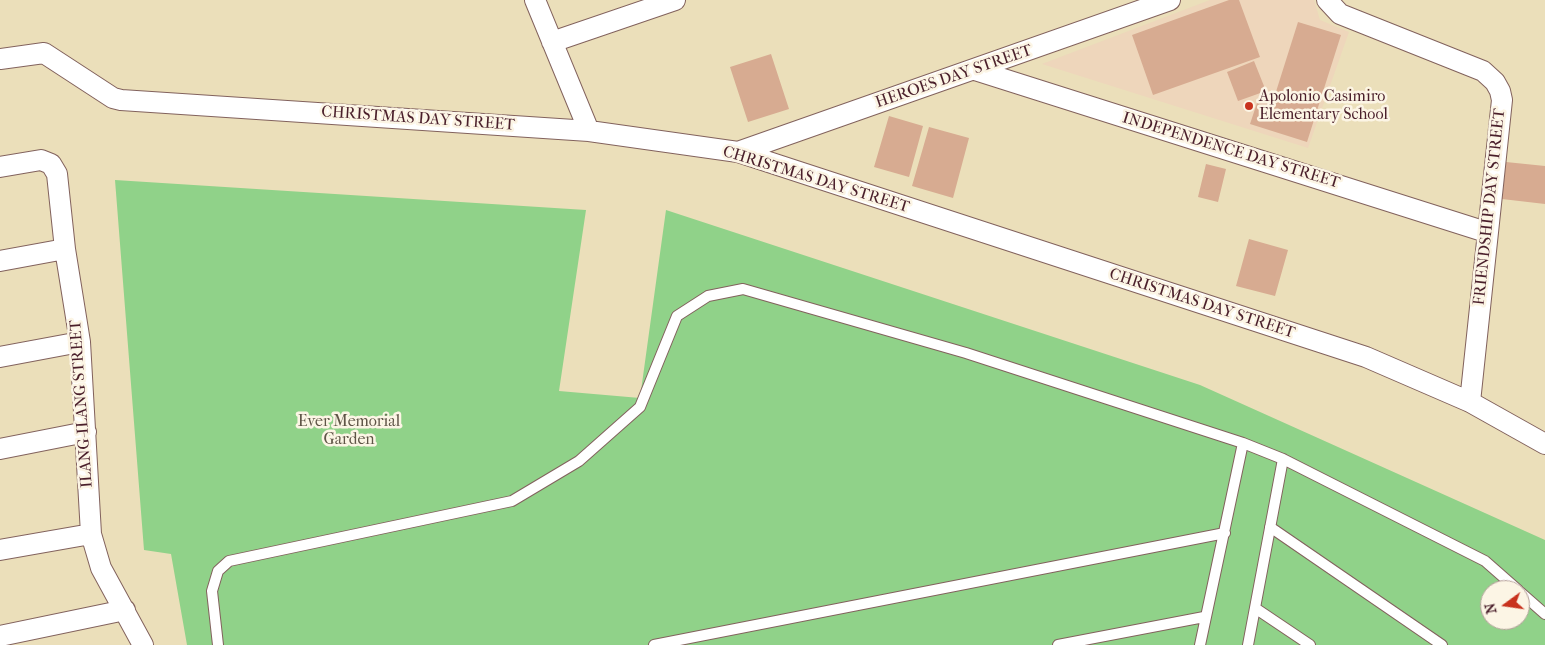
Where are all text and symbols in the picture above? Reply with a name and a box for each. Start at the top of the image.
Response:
street label: HEROES DAY STREET [873,41,1035,113]
place label: Apolonio Casimiro Elementary School [1259,87,1388,125]
marker: Apolonio Casimiro Elementary School [1243,100,1255,112]
street label: CHRISTMAS DAY STREET [321,103,515,135]
street label: FRIENDSHIP DAY STREET [1470,108,1510,306]
street label: INDEPENDENCE DAY STREET [1120,109,1342,193]
street label: CHRISTMAS DAY STREET [720,142,912,218]
street label: CHRISTMAS DAY STREET [1107,265,1297,343]
street label: ILANG-ILANG STREET [67,319,97,489]
park label: Ever Memorial Garden [298,412,400,450]
north arrow [1480,580,1530,630]
text: N [1481,601,1500,616]

